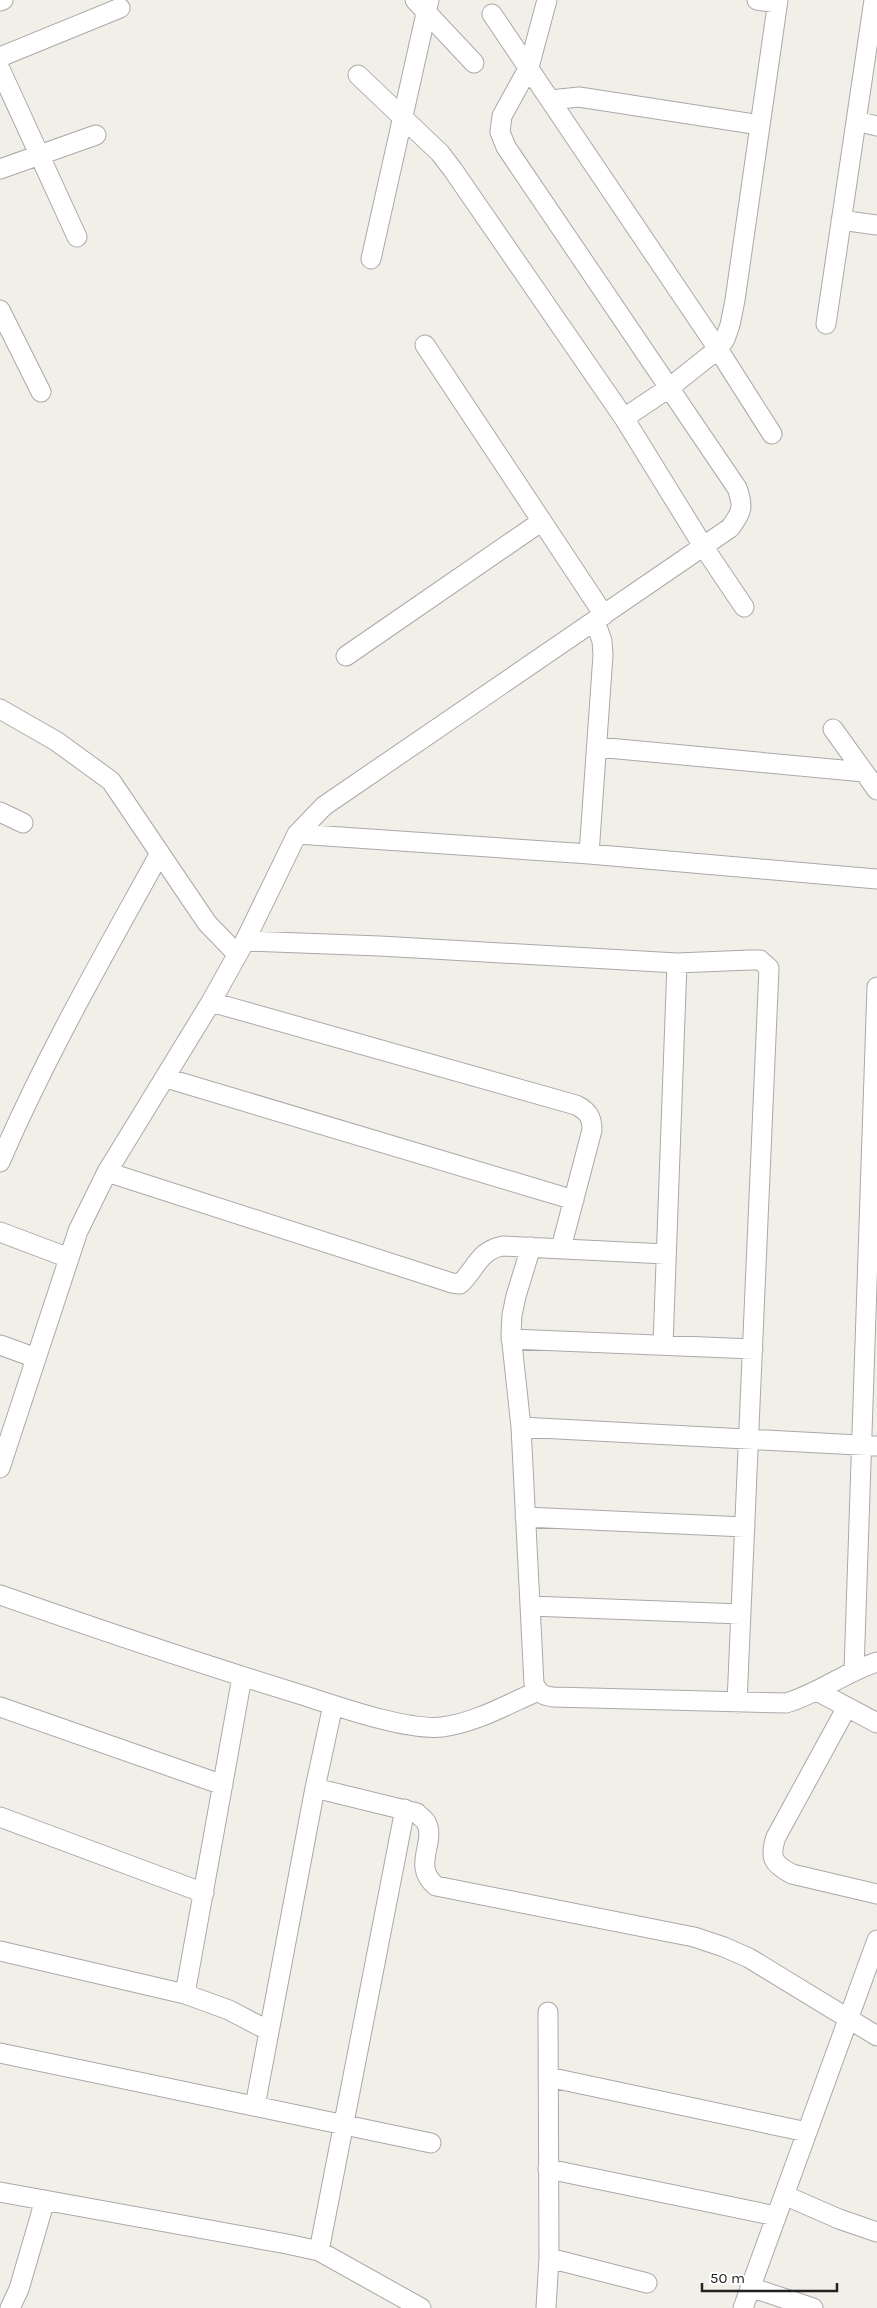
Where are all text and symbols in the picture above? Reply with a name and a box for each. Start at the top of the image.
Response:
scale bar [702,2260,837,2292]
text: 50 m [710,2269,745,2287]

